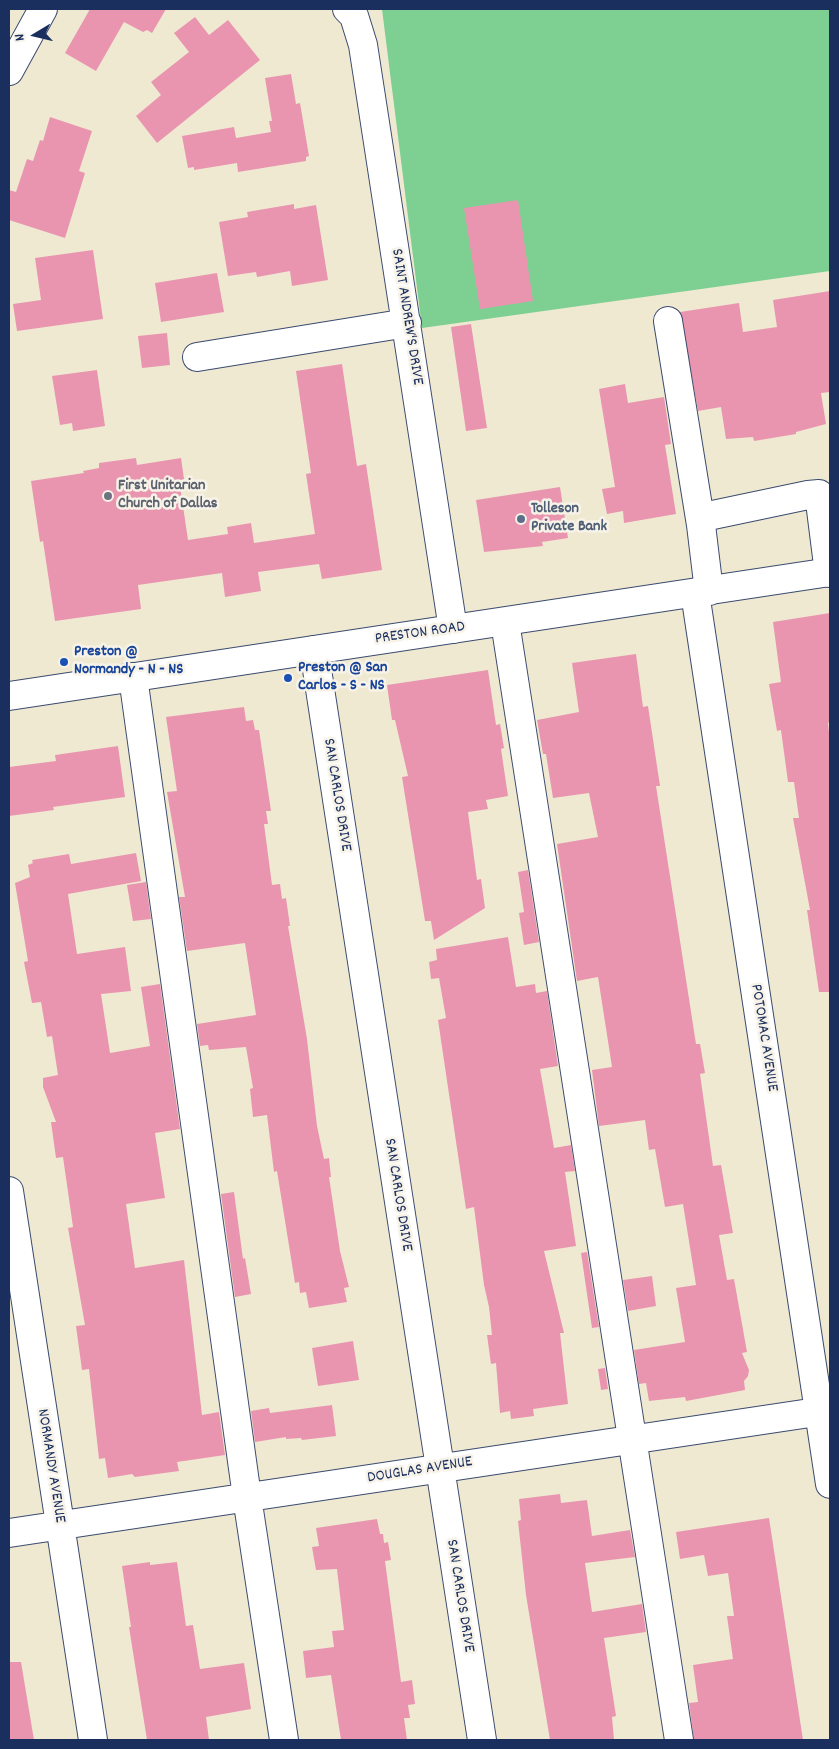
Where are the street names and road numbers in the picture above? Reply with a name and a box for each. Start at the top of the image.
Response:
street label: SAINT ANDREW'S DRIVE [386,247,426,387]
street label: PRESTON ROAD [374,618,466,650]
street label: SAN CARLOS DRIVE [318,737,354,853]
street label: POTOMAC AVENUE [745,983,781,1093]
street label: SAN CARLOS DRIVE [379,1137,415,1253]
street label: NORMANDY AVENUE [32,1408,68,1524]
street label: DOUGLAS AVENUE [366,1453,474,1489]
street label: SAN CARLOS DRIVE [441,1538,477,1654]

